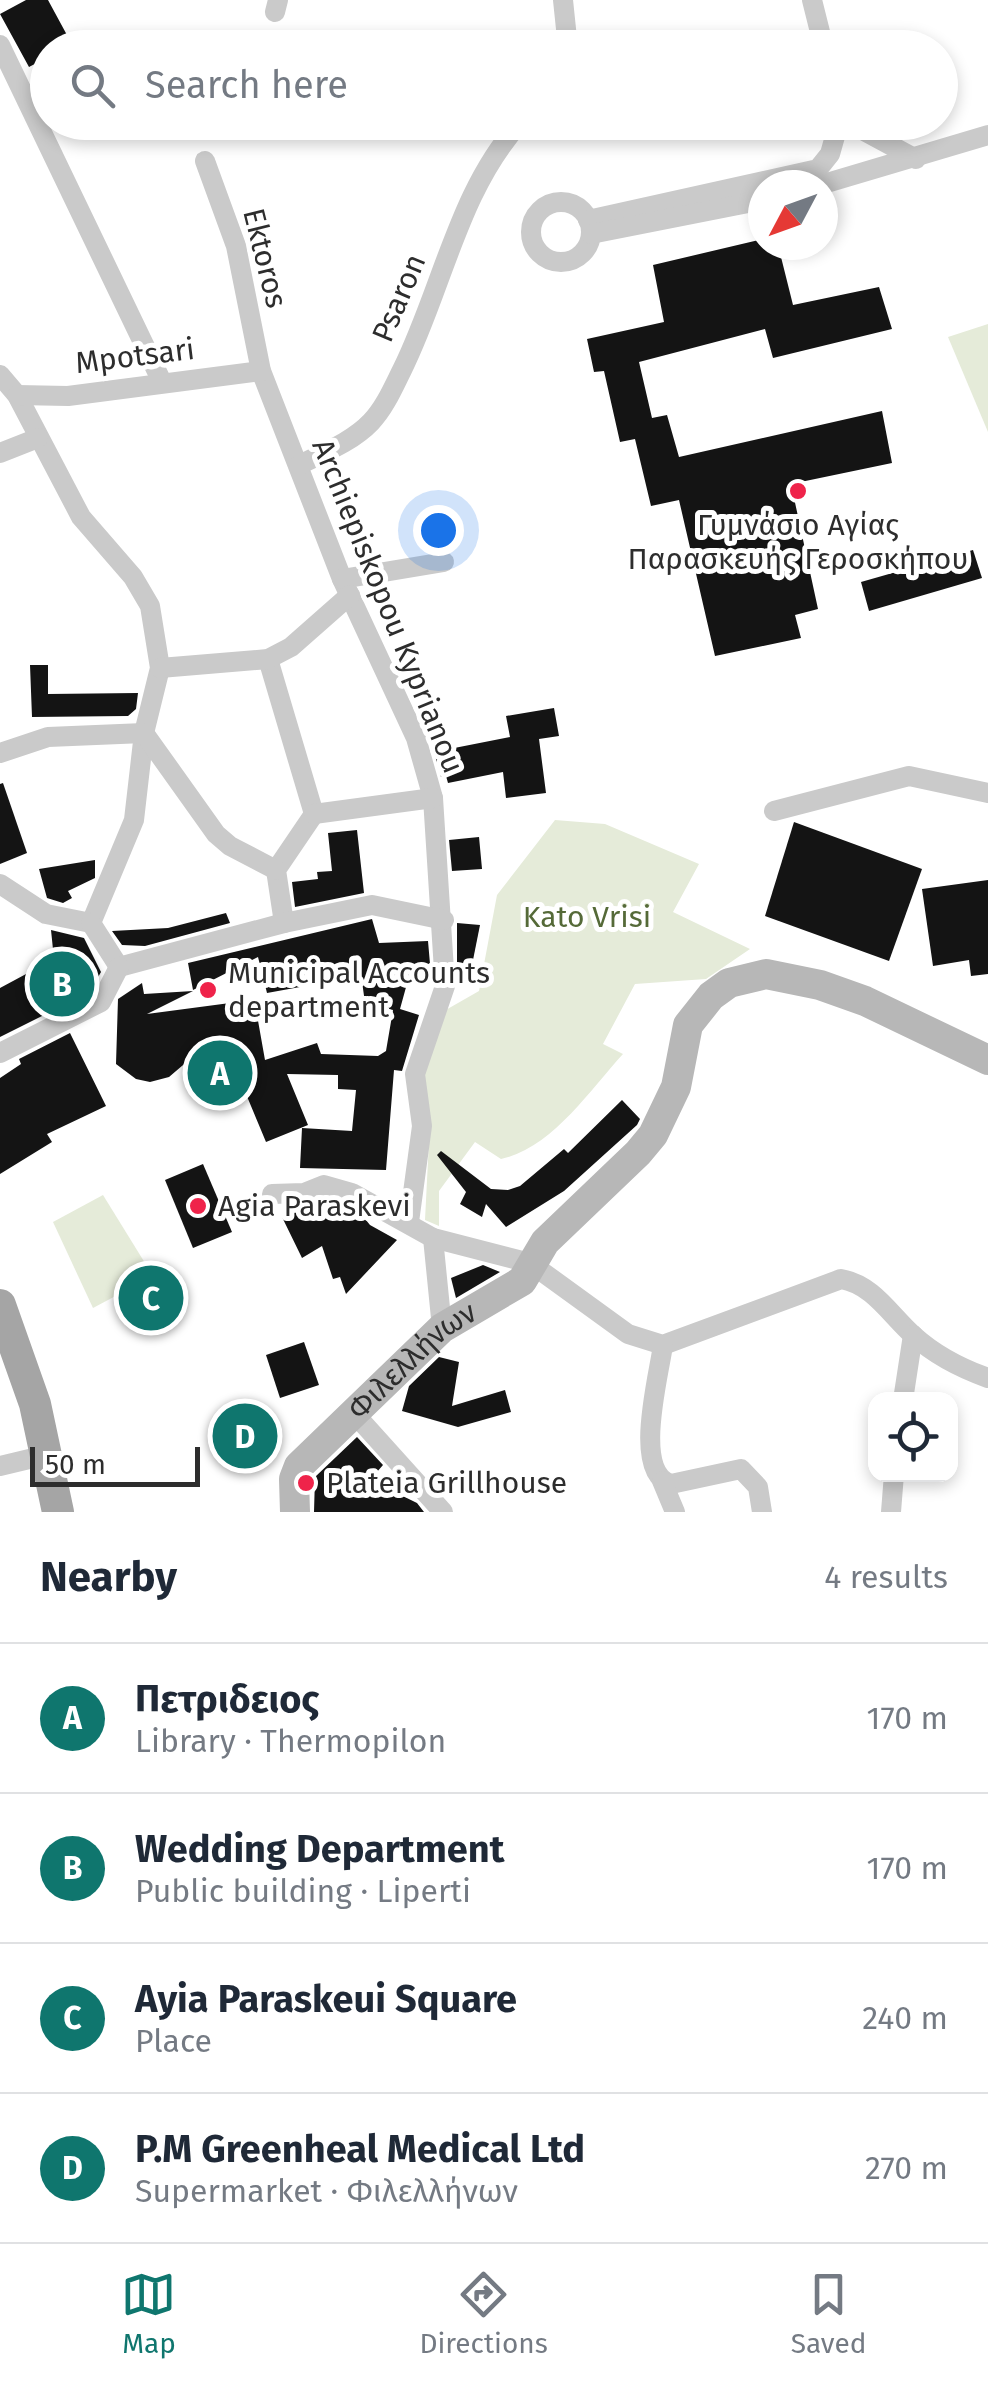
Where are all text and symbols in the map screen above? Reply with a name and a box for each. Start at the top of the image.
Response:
search box [30,30,958,140]
icon: search [65,58,120,113]
text: Search here [145,62,348,108]
north arrow [748,170,838,260]
street label: Ektoros [235,204,295,312]
street label: Psaron [364,249,434,347]
street label: Mpotsari [73,331,197,381]
street label: Archiepiskopou Kyprianou [304,434,472,778]
marker: Γυμνάσιο Αγίας Παρασκευής Γεροσκήπου [787,480,809,502]
your location [413,505,464,556]
place label: Γυμνάσιο Αγίας Παρασκευής Γεροσκήπου [627,507,969,577]
park label: Kato Vrisi [523,899,651,935]
pin: B [30,946,94,1022]
place label: Municipal Accounts department [228,955,490,1025]
marker: Municipal Accounts department [197,979,219,1001]
pin: A [188,1036,252,1110]
place label: Agia Paraskevi [218,1188,411,1224]
marker: Agia Paraskevi [187,1195,209,1217]
pin: C [118,1260,184,1336]
street label: Φιλελλήνων [340,1294,483,1427]
map controls [868,1392,958,1482]
button: locate [868,1392,958,1482]
pin: D [212,1398,278,1474]
scale bar [30,1442,200,1486]
text: 50 m [45,1448,106,1481]
place label: Plateia Grillhouse [326,1465,567,1501]
marker: Plateia Grillhouse [295,1472,317,1494]
text: Nearby [40,1552,177,1602]
text: 4 results [824,1558,948,1596]
text: Πετριδειος [135,1676,320,1722]
text: A [63,1699,82,1737]
text: 170 m [867,1699,948,1737]
text: Library · Thermopilon [135,1722,446,1760]
text: Wedding Department [135,1826,504,1872]
text: B [63,1849,82,1887]
text: 170 m [867,1849,948,1887]
text: Public building · Liperti [135,1872,471,1910]
text: Ayia Paraskeui Square [135,1976,517,2022]
text: C [63,1999,82,2037]
text: 240 m [862,1999,948,2037]
text: Place [135,2022,212,2060]
text: P.M Greenheal Medical Ltd [135,2126,585,2172]
text: D [62,2149,83,2187]
text: 270 m [865,2149,948,2187]
text: Supermarket · Φιλελλήνων [135,2172,518,2210]
tab: Map [121,2267,176,2360]
tab: Directions [419,2267,548,2360]
tab: Saved [791,2267,867,2360]

